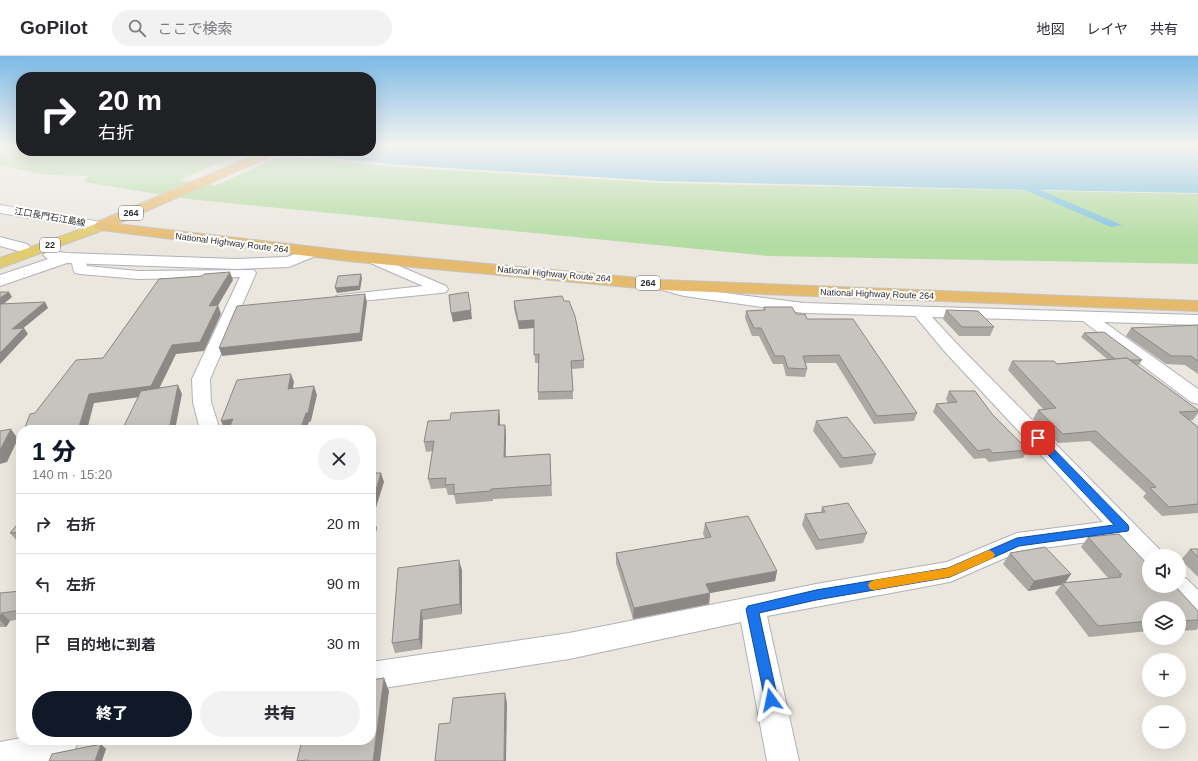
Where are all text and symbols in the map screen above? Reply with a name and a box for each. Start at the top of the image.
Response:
search box [112,10,392,46]
text: GoPilot [20,17,88,38]
icon: search [126,17,148,39]
text: ここで検索 [158,20,233,37]
text: 地図 [1036,21,1064,37]
text: レイヤ [1086,21,1128,37]
text: 共有 [1150,21,1178,37]
text: 20 m [98,85,162,116]
icon: right [32,88,84,140]
text: 右折 [98,123,134,143]
street label: 江口長門石江島線 [14,206,87,228]
road number: 264 [119,206,143,220]
street label: National Highway Route 264 [175,231,289,255]
road number: 22 [40,238,60,252]
street label: National Highway Route 264 [497,264,611,284]
road number: 264 [636,276,660,290]
street label: National Highway Route 264 [820,287,934,301]
pin [1021,421,1055,455]
icon: arrive [1027,427,1049,449]
text: 1 分 [32,438,76,465]
button: close [318,438,360,480]
text: 140 m · 15:20 [32,467,112,482]
icon: right [32,513,54,535]
text: 20 m [327,515,360,532]
text: 右折 [66,516,96,533]
map controls [1142,549,1186,749]
button: sound [1142,549,1186,593]
icon: left [32,573,54,595]
text: 90 m [327,575,360,592]
text: 左折 [66,576,96,593]
button: layers [1142,601,1186,645]
icon: arrive [32,633,54,655]
text: 30 m [327,635,360,652]
text: 目的地に到着 [66,636,156,653]
button: + [1142,653,1186,697]
position arrow [750,679,792,721]
button: 終了 [32,691,192,737]
button: 共有 [200,691,360,737]
button: − [1142,705,1186,749]

